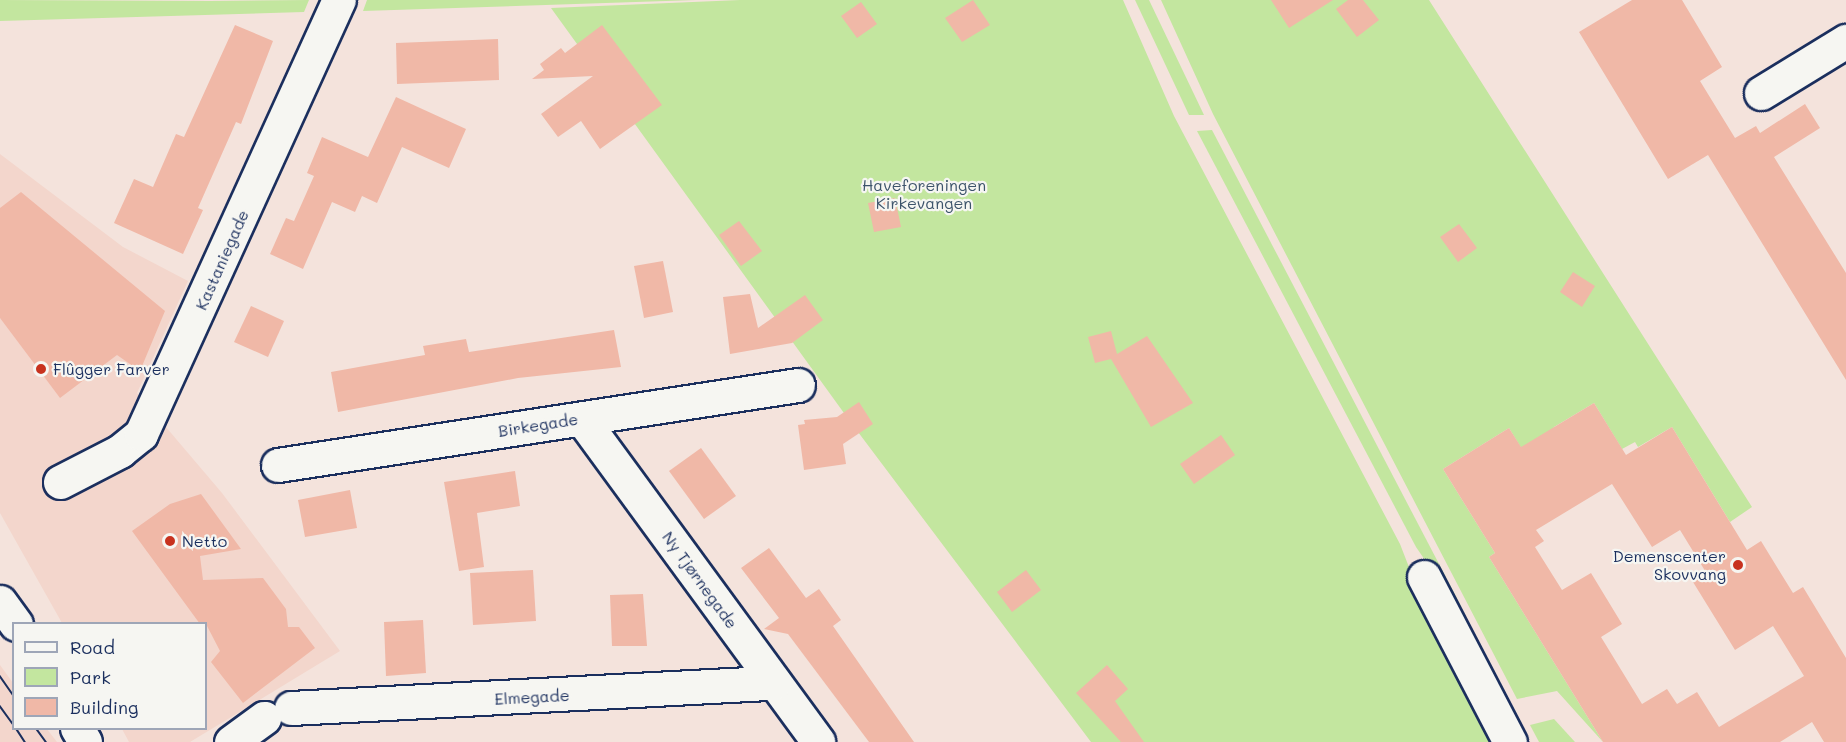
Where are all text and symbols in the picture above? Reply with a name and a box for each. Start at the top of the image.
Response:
park label: Haveforeningen Kirkevangen [862,175,986,213]
street label: Kastaniegade [191,207,253,313]
place label: Flûgger Farver [53,359,170,379]
marker: Flûgger Farver [34,362,48,376]
street label: Birkegade [497,409,579,441]
street label: Ny Tjørnegade [658,528,742,632]
place label: Netto [182,531,227,551]
marker: Netto [163,534,177,548]
place label: Demenscenter Skovvang [1613,546,1726,584]
marker: Demenscenter Skovvang [1731,558,1745,572]
legend [12,622,207,730]
text: Road [70,635,115,659]
text: Park [70,665,111,689]
street label: Elmegade [494,685,570,709]
text: Building [70,695,138,719]

